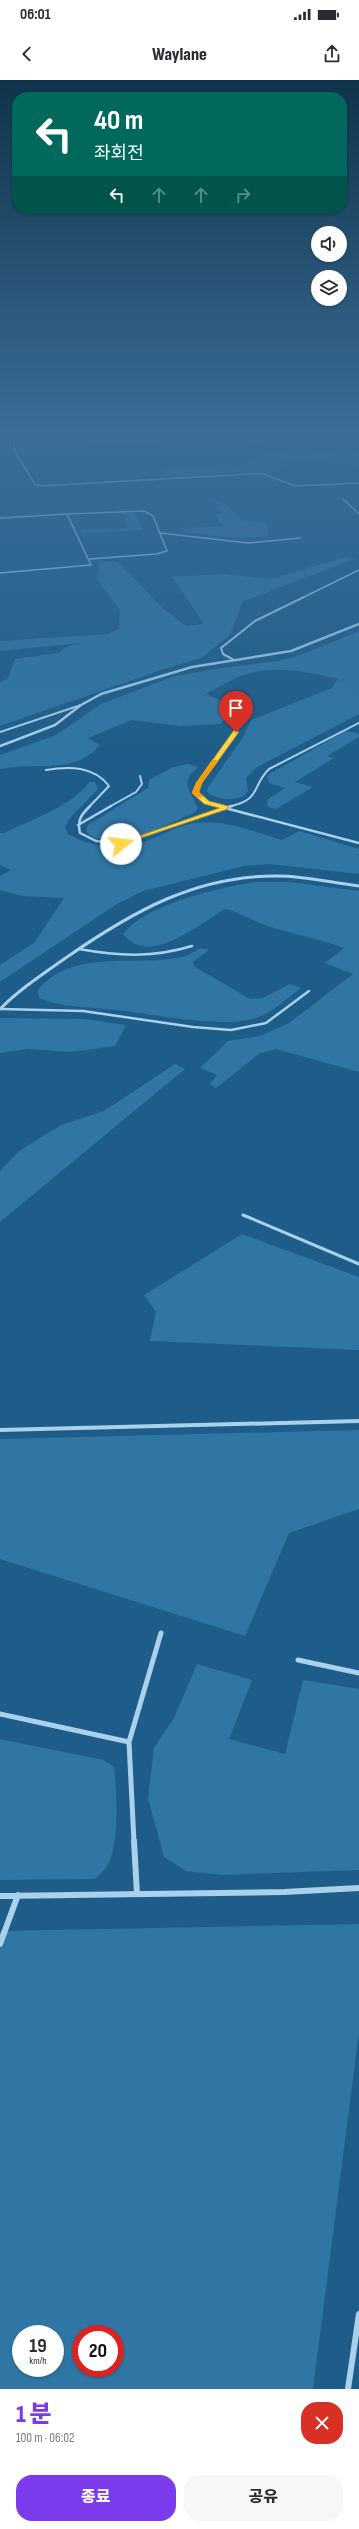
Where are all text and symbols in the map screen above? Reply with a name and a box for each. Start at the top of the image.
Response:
text: 06:01 [20,5,51,24]
icon: back [16,43,38,65]
icon: share [321,43,343,65]
text: Waylane [152,44,207,65]
text: 40 m [94,104,143,137]
icon: left [28,108,80,160]
text: 좌회전 [94,143,144,164]
icon: left [106,184,128,206]
icon: ahead [148,184,170,206]
icon: ahead [190,184,212,206]
icon: right [232,184,254,206]
map controls [311,226,347,306]
button: sound [311,226,347,262]
button: layers [311,270,347,306]
pin [219,691,253,732]
icon: arrive [225,697,247,719]
position arrow [100,823,142,865]
speed limit sign: 20 [72,2325,124,2377]
text: 19 [29,2334,47,2358]
text: km/h [29,2355,47,2367]
text: 1 분 [16,2400,52,2429]
button: close [301,2402,343,2444]
text: 100 m · 06:02 [16,2430,74,2446]
button: 종료 [16,2475,176,2521]
button: 공유 [184,2475,343,2521]

